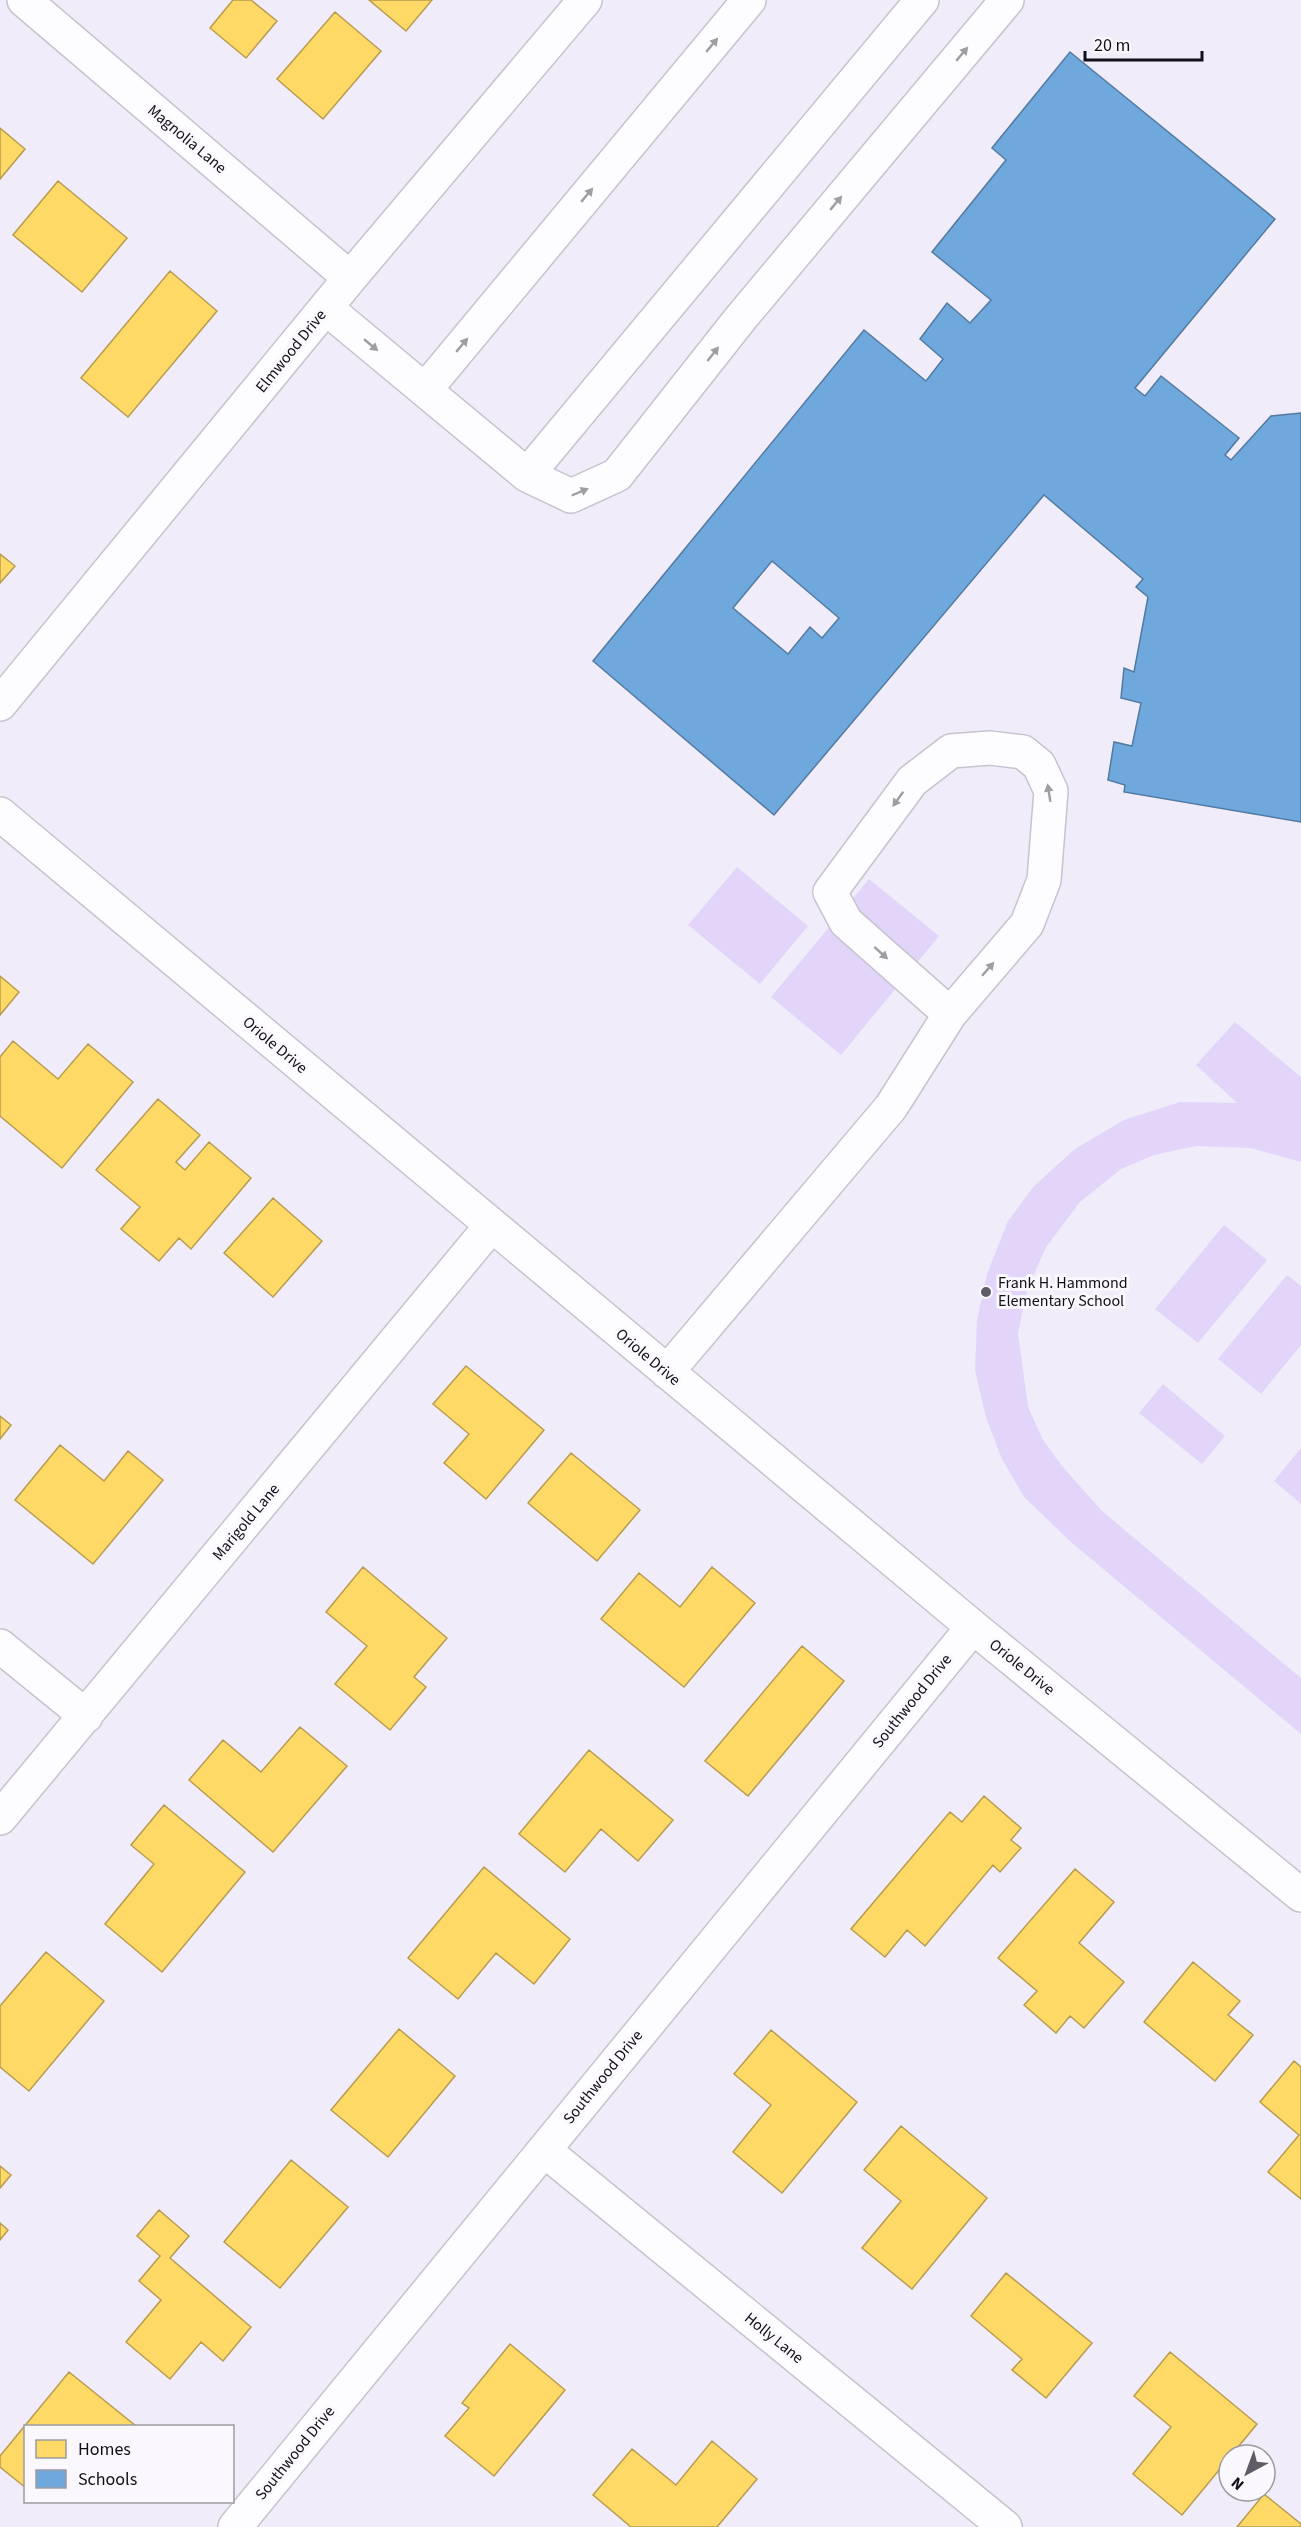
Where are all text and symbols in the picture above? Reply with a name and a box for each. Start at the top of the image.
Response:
scale bar [1085,24,1202,62]
text: 20 m [1094,33,1130,58]
one-way arrow [705,37,718,53]
one-way arrow [955,47,968,62]
street label: Magnolia Lane [143,99,231,179]
one-way arrow [580,188,593,203]
one-way arrow [830,195,843,211]
street label: Elmwood Drive [251,305,331,397]
one-way arrow [455,338,468,353]
one-way arrow [363,339,379,352]
one-way arrow [706,346,718,361]
one-way arrow [572,487,589,496]
one-way arrow [1044,783,1053,802]
one-way arrow [892,791,904,807]
one-way arrow [873,946,888,959]
one-way arrow [981,962,994,977]
street label: Oriole Drive [238,1011,312,1079]
place label: Frank H. Hammond Elementary School [998,1272,1128,1312]
marker: Frank H. Hammond Elementary School [979,1285,993,1299]
street label: Oriole Drive [611,1323,685,1391]
street label: Marigold Lane [207,1479,285,1565]
street label: Oriole Drive [985,1634,1060,1700]
street label: Southwood Drive [867,1649,957,1753]
street label: Southwood Drive [558,2025,648,2129]
street label: Holly Lane [740,2307,808,2369]
street label: Southwood Drive [250,2401,340,2505]
legend [24,2425,234,2503]
text: Homes [78,2437,131,2462]
north arrow [1217,2443,1277,2503]
text: Schools [78,2467,137,2492]
text: N [1227,2472,1249,2495]

